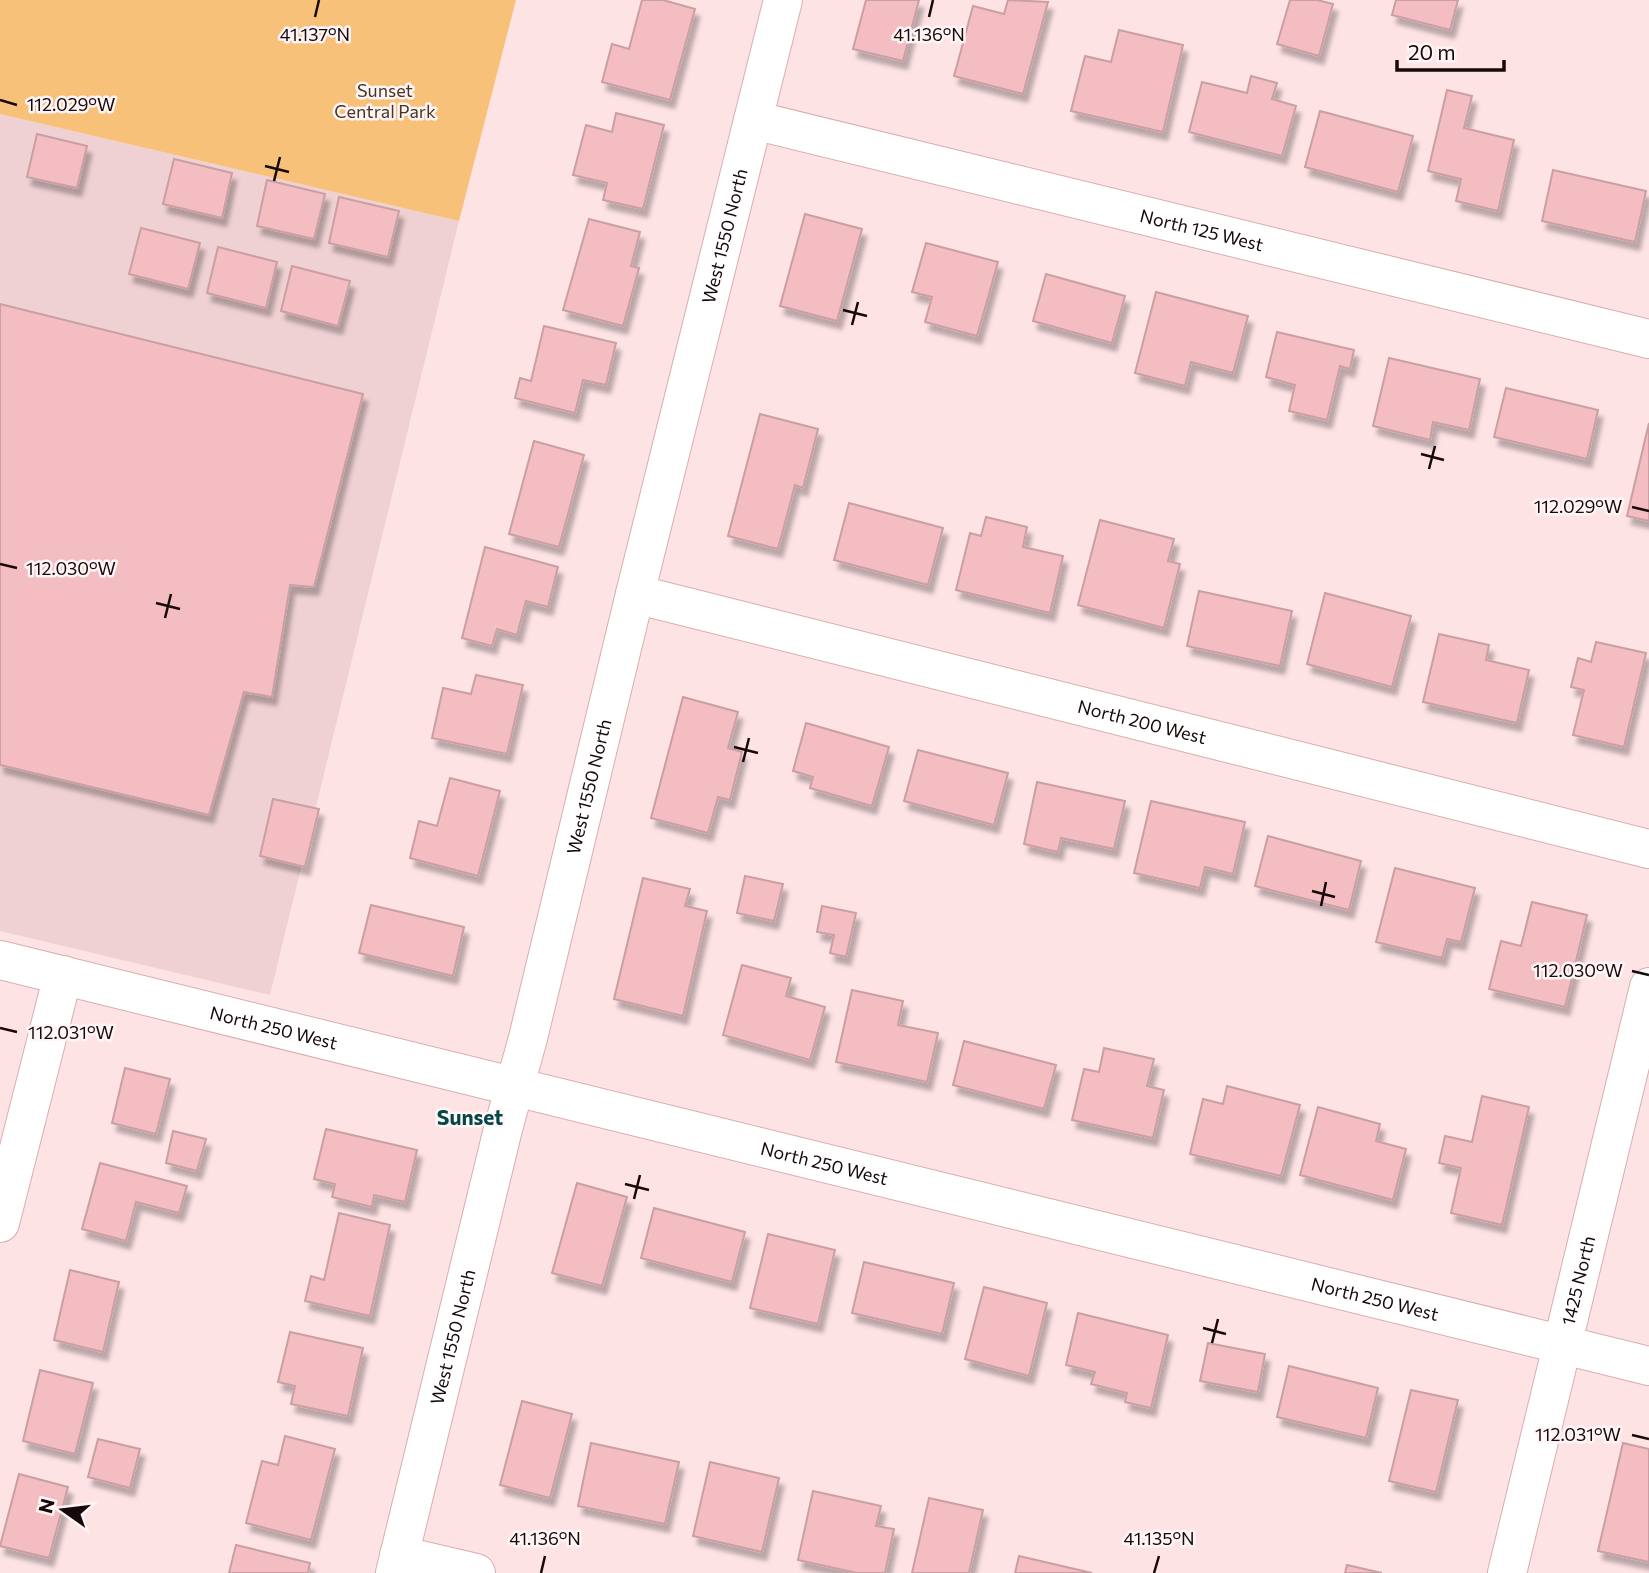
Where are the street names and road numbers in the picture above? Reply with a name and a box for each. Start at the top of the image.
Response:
street label: West 1550 North [697,166,752,306]
street label: North 125 West [1138,204,1266,255]
street label: North 200 West [1076,695,1209,748]
street label: West 1550 North [562,717,616,856]
street label: North 250 West [208,1001,340,1054]
street label: North 250 West [758,1137,890,1189]
street label: 1425 North [1556,1234,1599,1327]
street label: West 1550 North [425,1267,479,1407]
street label: North 250 West [1309,1272,1441,1325]

